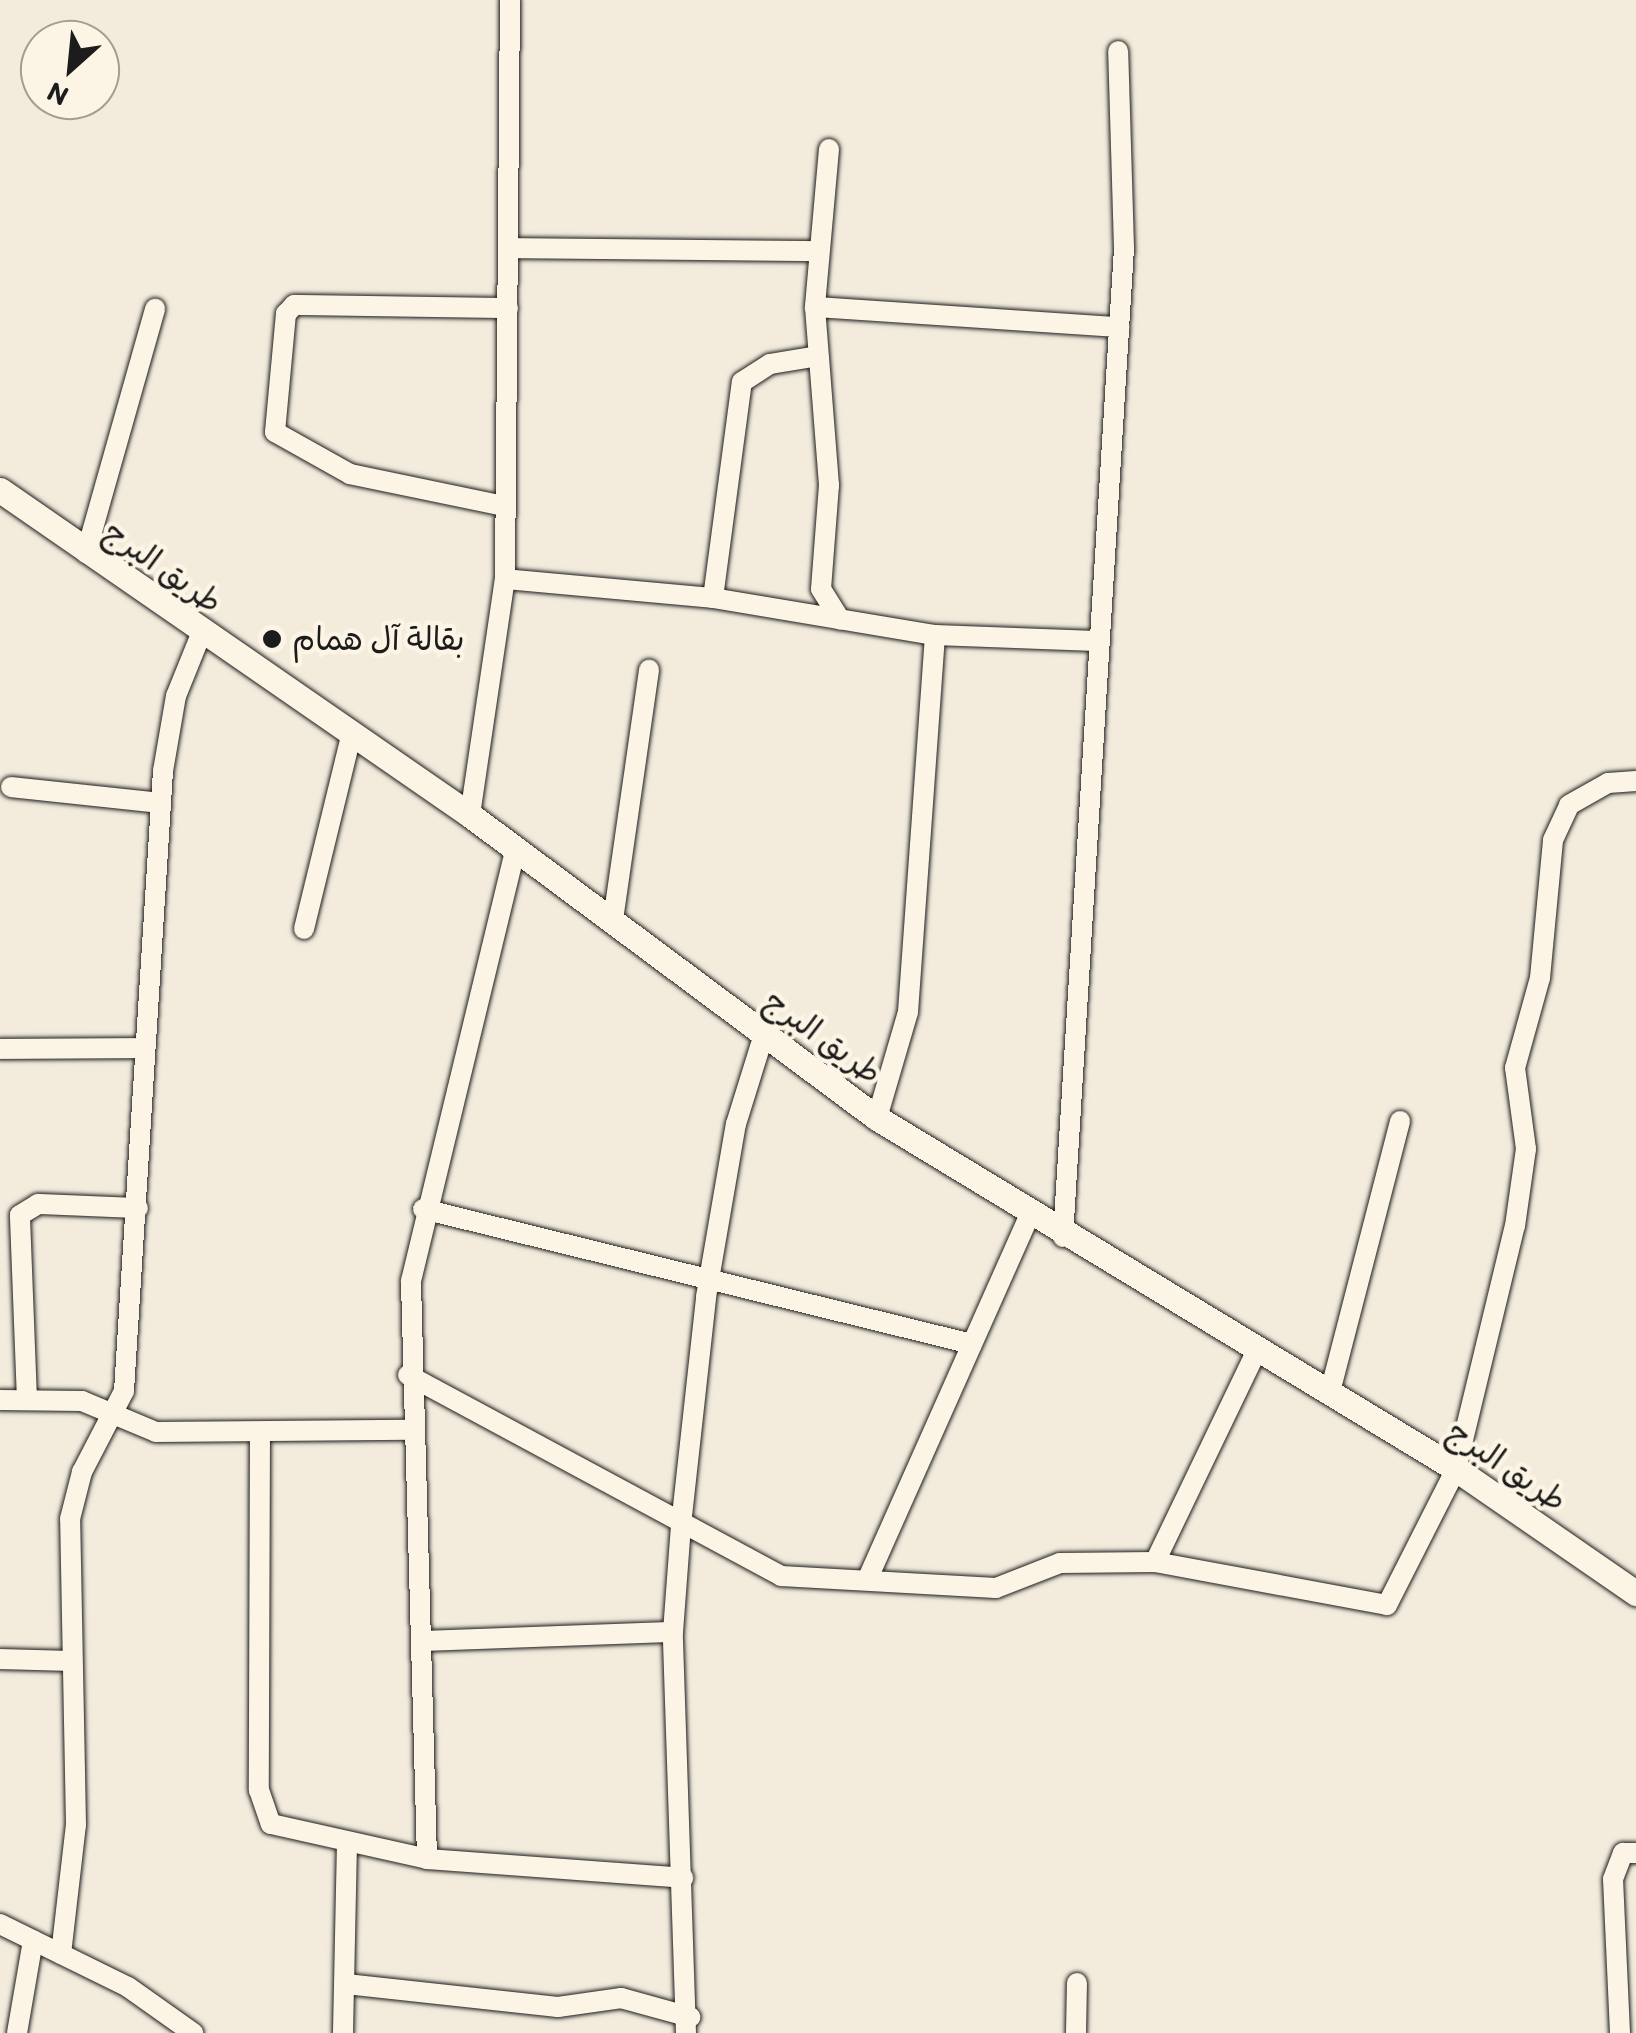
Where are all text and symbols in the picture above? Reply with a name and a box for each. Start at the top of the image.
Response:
north arrow [20,20,120,120]
text: N [41,76,73,114]
street label: طريق البرج [97,512,229,622]
place label: بقالة آل همام [292,620,465,658]
marker: بقالة آل همام [261,628,283,650]
street label: طريق البرج [757,982,889,1092]
street label: طريق البرج [1440,1412,1574,1520]

